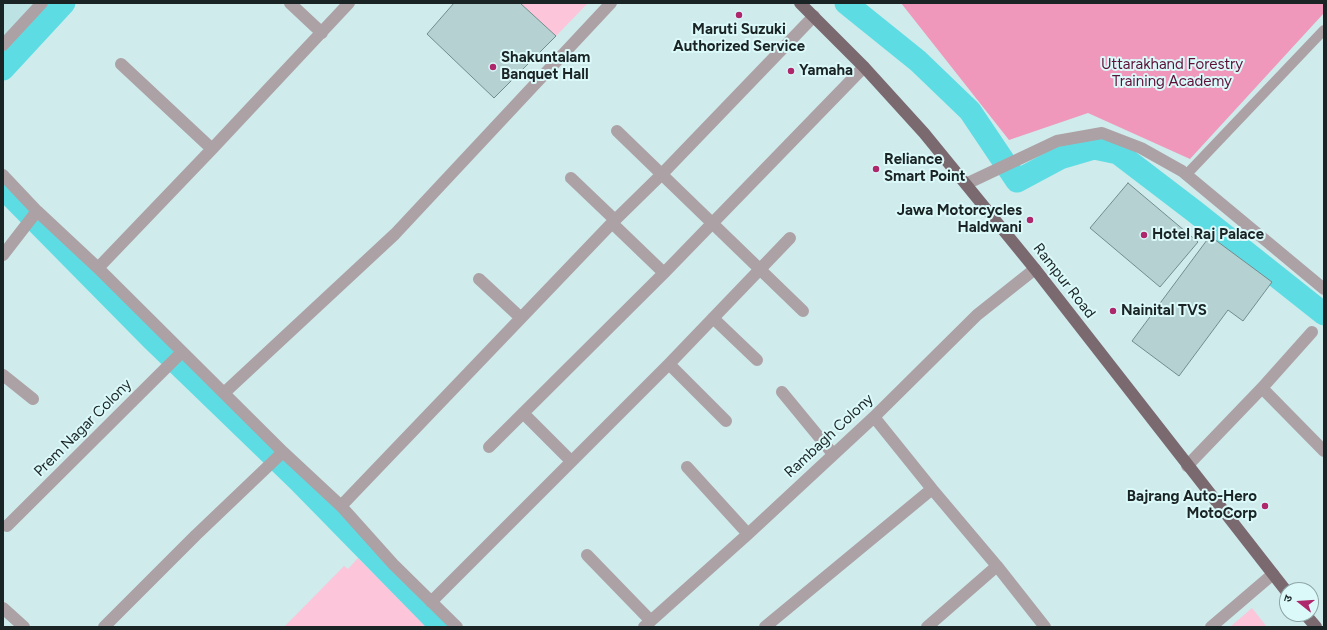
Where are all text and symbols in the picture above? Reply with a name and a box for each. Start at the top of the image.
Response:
marker: Maruti Suzuki Authorized Service [734,10,744,20]
place label: Maruti Suzuki Authorized Service [673,21,805,56]
place label: Shakuntalam Banquet Hall [501,49,590,84]
park label: Uttarakhand Forestry Training Academy [1101,56,1243,91]
marker: Shakuntalam Banquet Hall [488,62,498,72]
place label: Yamaha [799,62,853,80]
marker: Yamaha [786,66,796,76]
place label: Reliance Smart Point [884,151,966,186]
marker: Reliance Smart Point [871,164,881,174]
place label: Jawa Motorcycles Haldwani [897,202,1022,237]
marker: Jawa Motorcycles Haldwani [1025,215,1035,225]
place label: Hotel Raj Palace [1152,226,1264,244]
marker: Hotel Raj Palace [1139,230,1149,240]
street label: Rampur Road [1029,240,1099,322]
place label: Nainital TVS [1121,302,1207,320]
marker: Nainital TVS [1108,306,1118,316]
street label: Prem Nagar Colony [30,375,136,481]
street label: Rambagh Colony [781,390,877,482]
place label: Bajrang Auto-Hero MotoCorp [1127,488,1257,523]
marker: Bajrang Auto-Hero MotoCorp [1260,501,1270,511]
north arrow [1279,582,1319,622]
text: उ [1281,594,1295,604]

